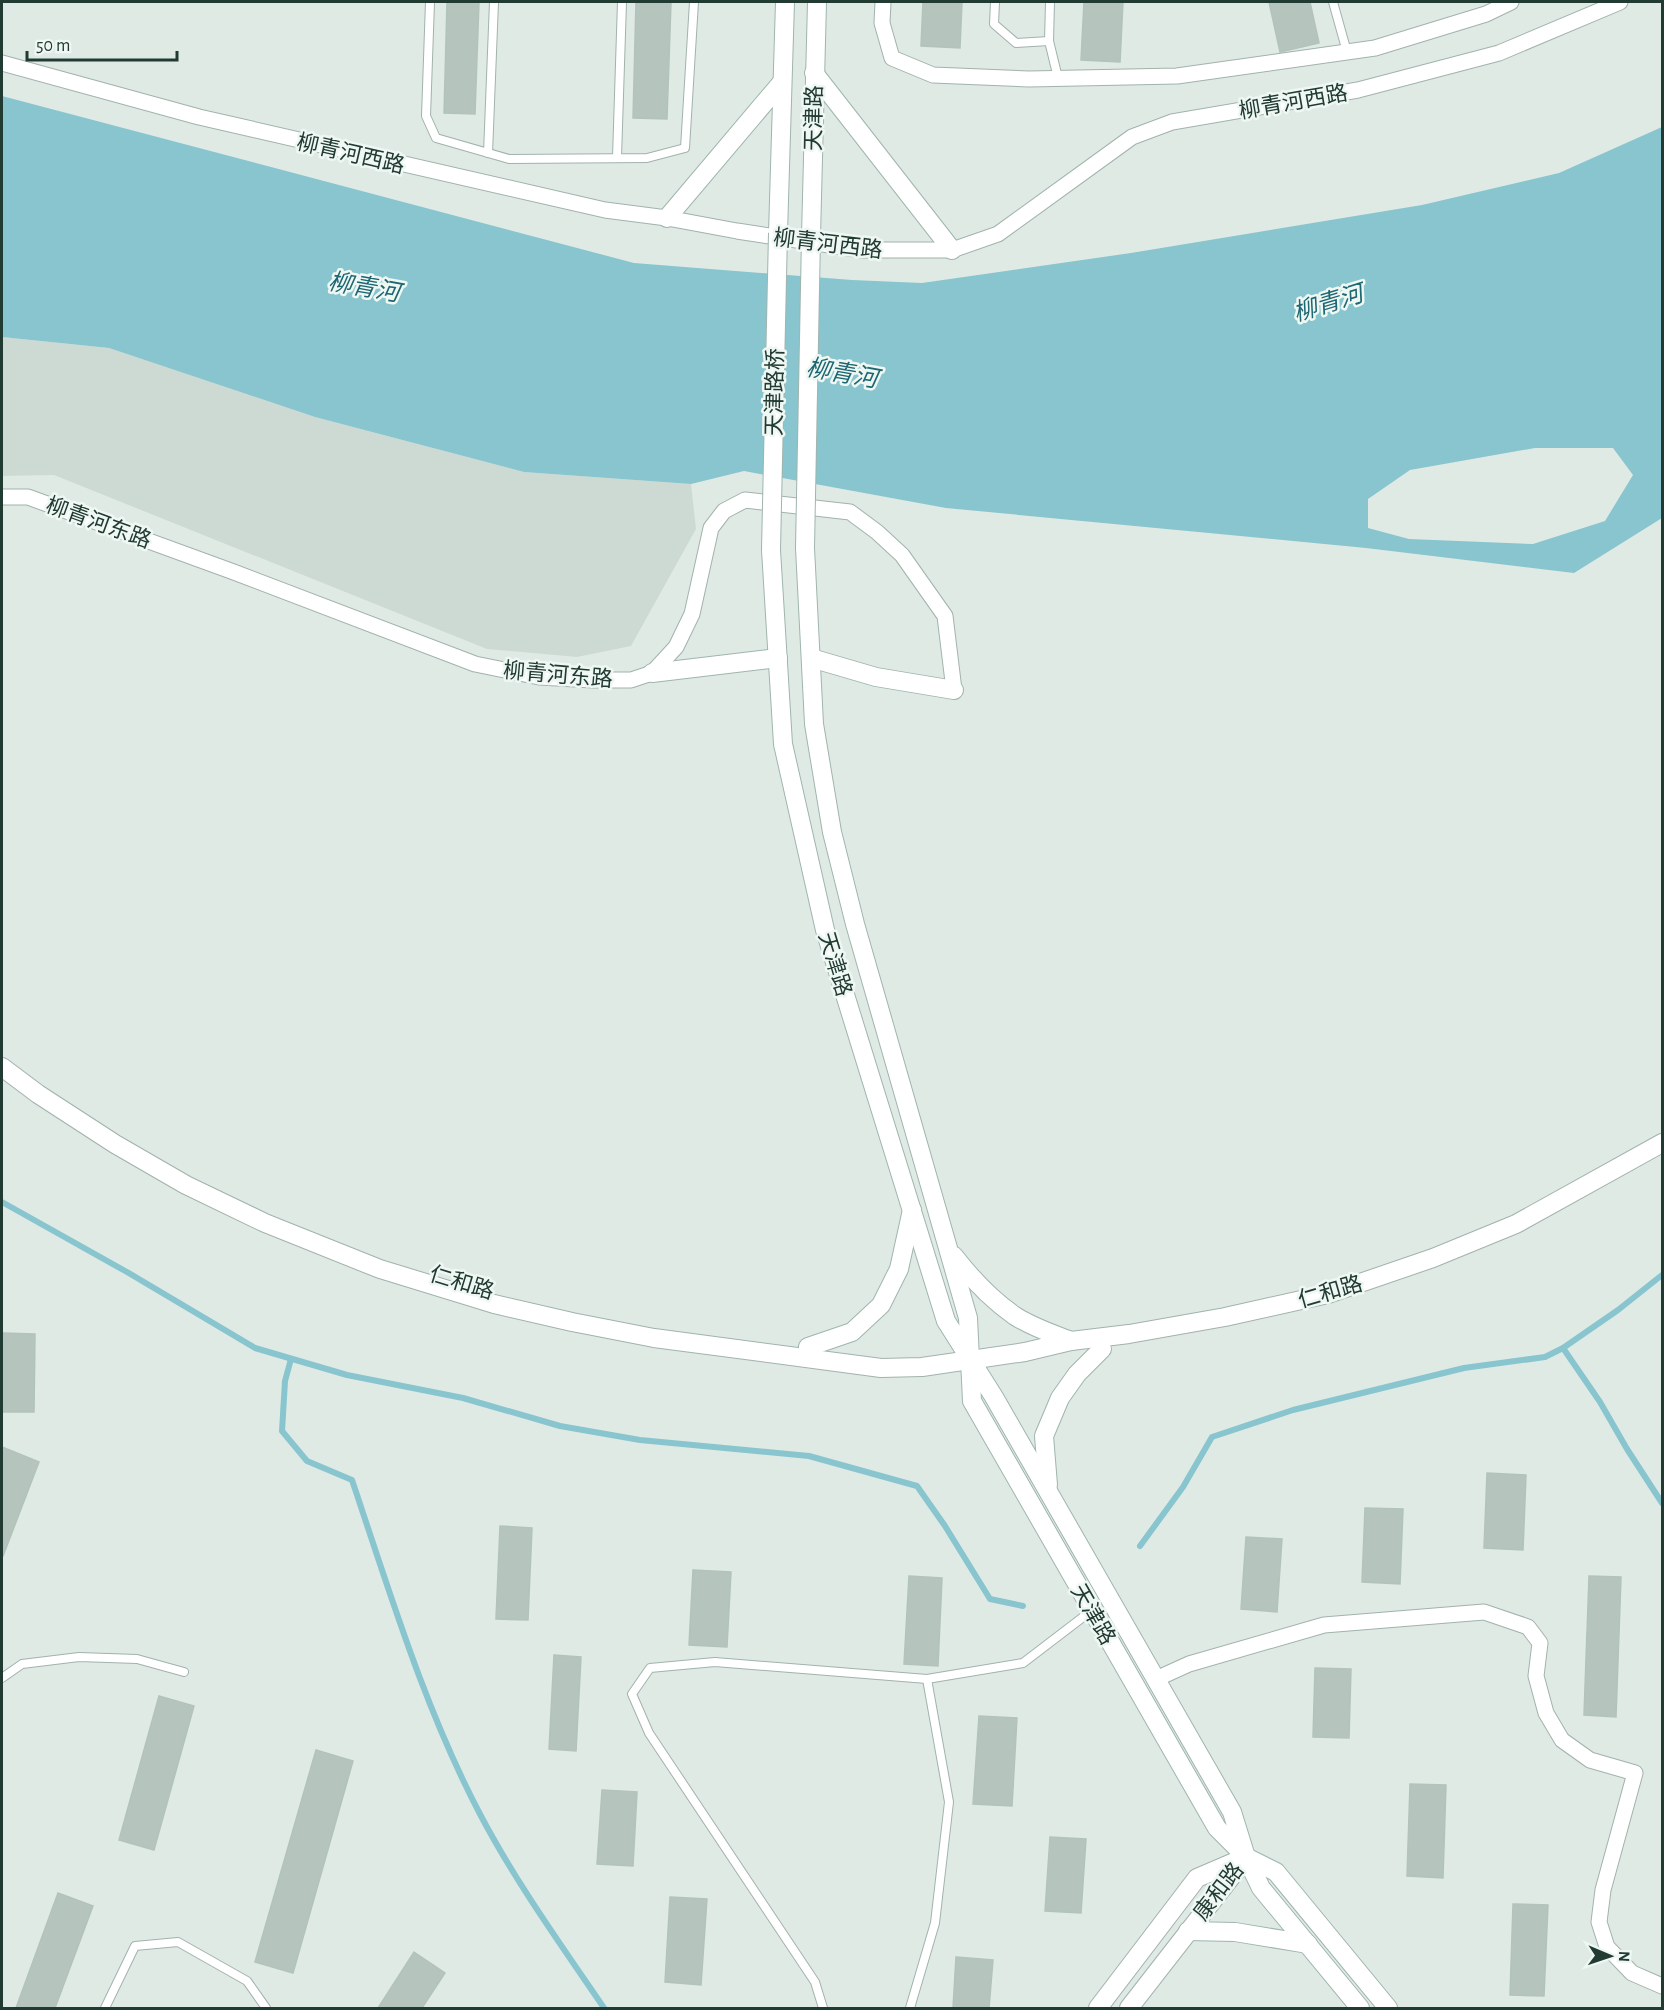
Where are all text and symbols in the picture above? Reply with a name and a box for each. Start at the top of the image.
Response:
scale bar [27,24,177,62]
text: 50 m [36,37,70,55]
street label: 柳青河西路 [1237,81,1349,122]
street label: 天津路 [801,85,826,151]
street label: 柳青河西路 [295,130,407,177]
street label: 柳青河西路 [772,225,884,262]
water label: 柳青河 [326,268,406,307]
water label: 柳青河 [1290,279,1370,326]
street label: 天津路桥 [762,348,787,436]
water label: 柳青河 [804,354,884,393]
street label: 柳青河东路 [43,493,154,552]
street label: 柳青河东路 [502,658,614,691]
street label: 天津路 [815,929,856,999]
street label: 仁和路 [427,1262,497,1303]
street label: 仁和路 [1295,1271,1365,1312]
street label: 天津路 [1067,1580,1120,1649]
street label: 康和路 [1189,1858,1248,1924]
north arrow [1580,1926,1640,1986]
text: N [1616,1951,1632,1962]

